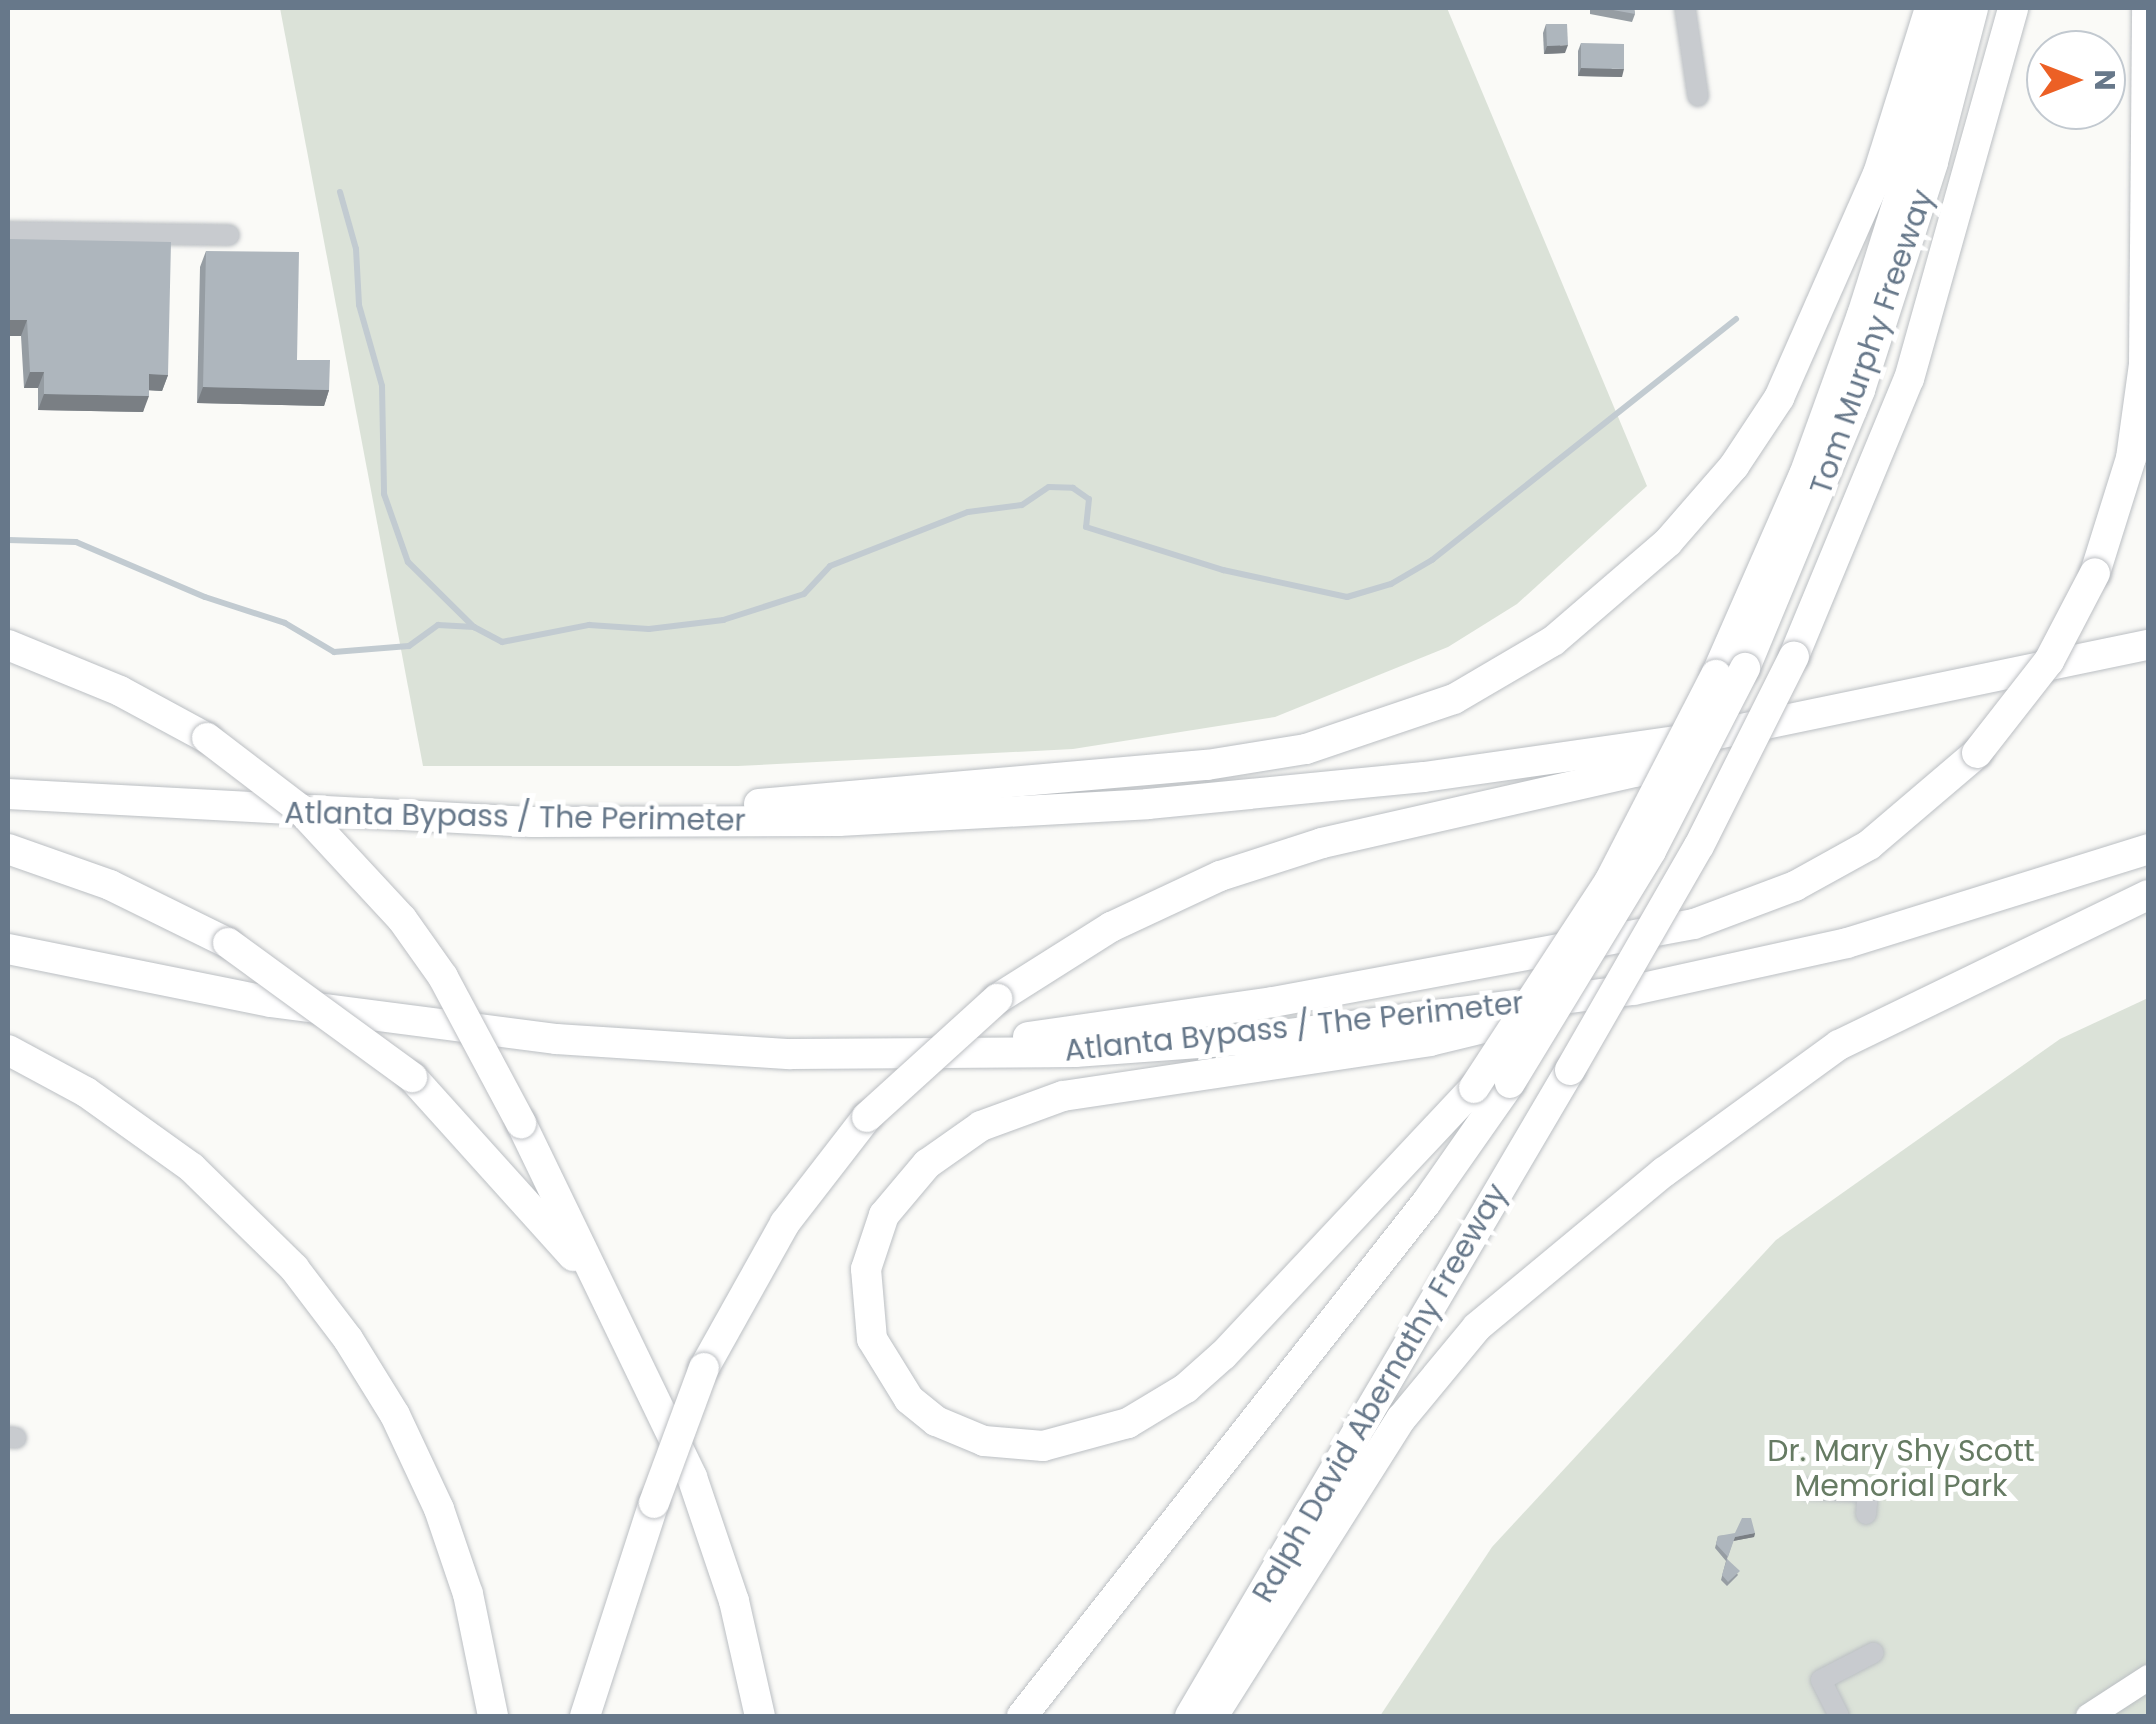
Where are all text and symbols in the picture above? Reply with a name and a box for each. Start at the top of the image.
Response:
north arrow [2026,30,2126,130]
text: N [2085,69,2124,91]
street label: Tom Murphy Freeway [1803,185,1941,499]
street label: Atlanta Bypass / The Perimeter [284,795,746,839]
street label: Atlanta Bypass / The Perimeter [1063,985,1525,1069]
street label: Ralph David Abernathy Freeway [1245,1177,1515,1609]
park label: Dr. Mary Shy Scott Memorial Park [1767,1433,2035,1504]

